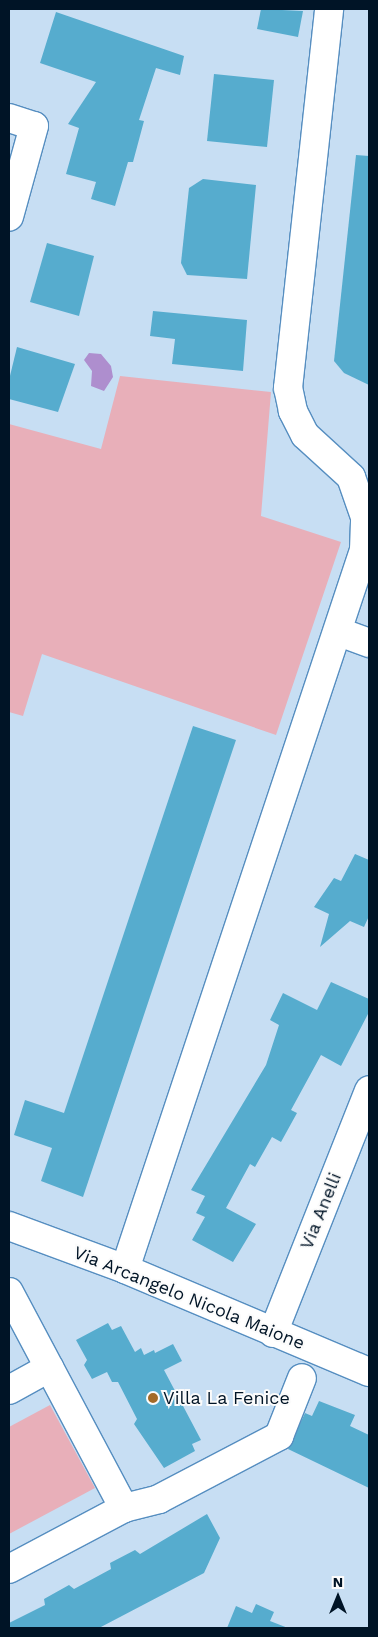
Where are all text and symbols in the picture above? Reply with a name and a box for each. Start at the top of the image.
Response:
street label: Via Anelli [296,1169,346,1253]
street label: Via Arcangelo Nicola Maione [70,1241,308,1355]
place label: Villa La Fenice [163,1387,291,1409]
marker: Villa La Fenice [147,1392,159,1404]
north arrow [313,1572,363,1622]
text: N [333,1574,343,1590]

